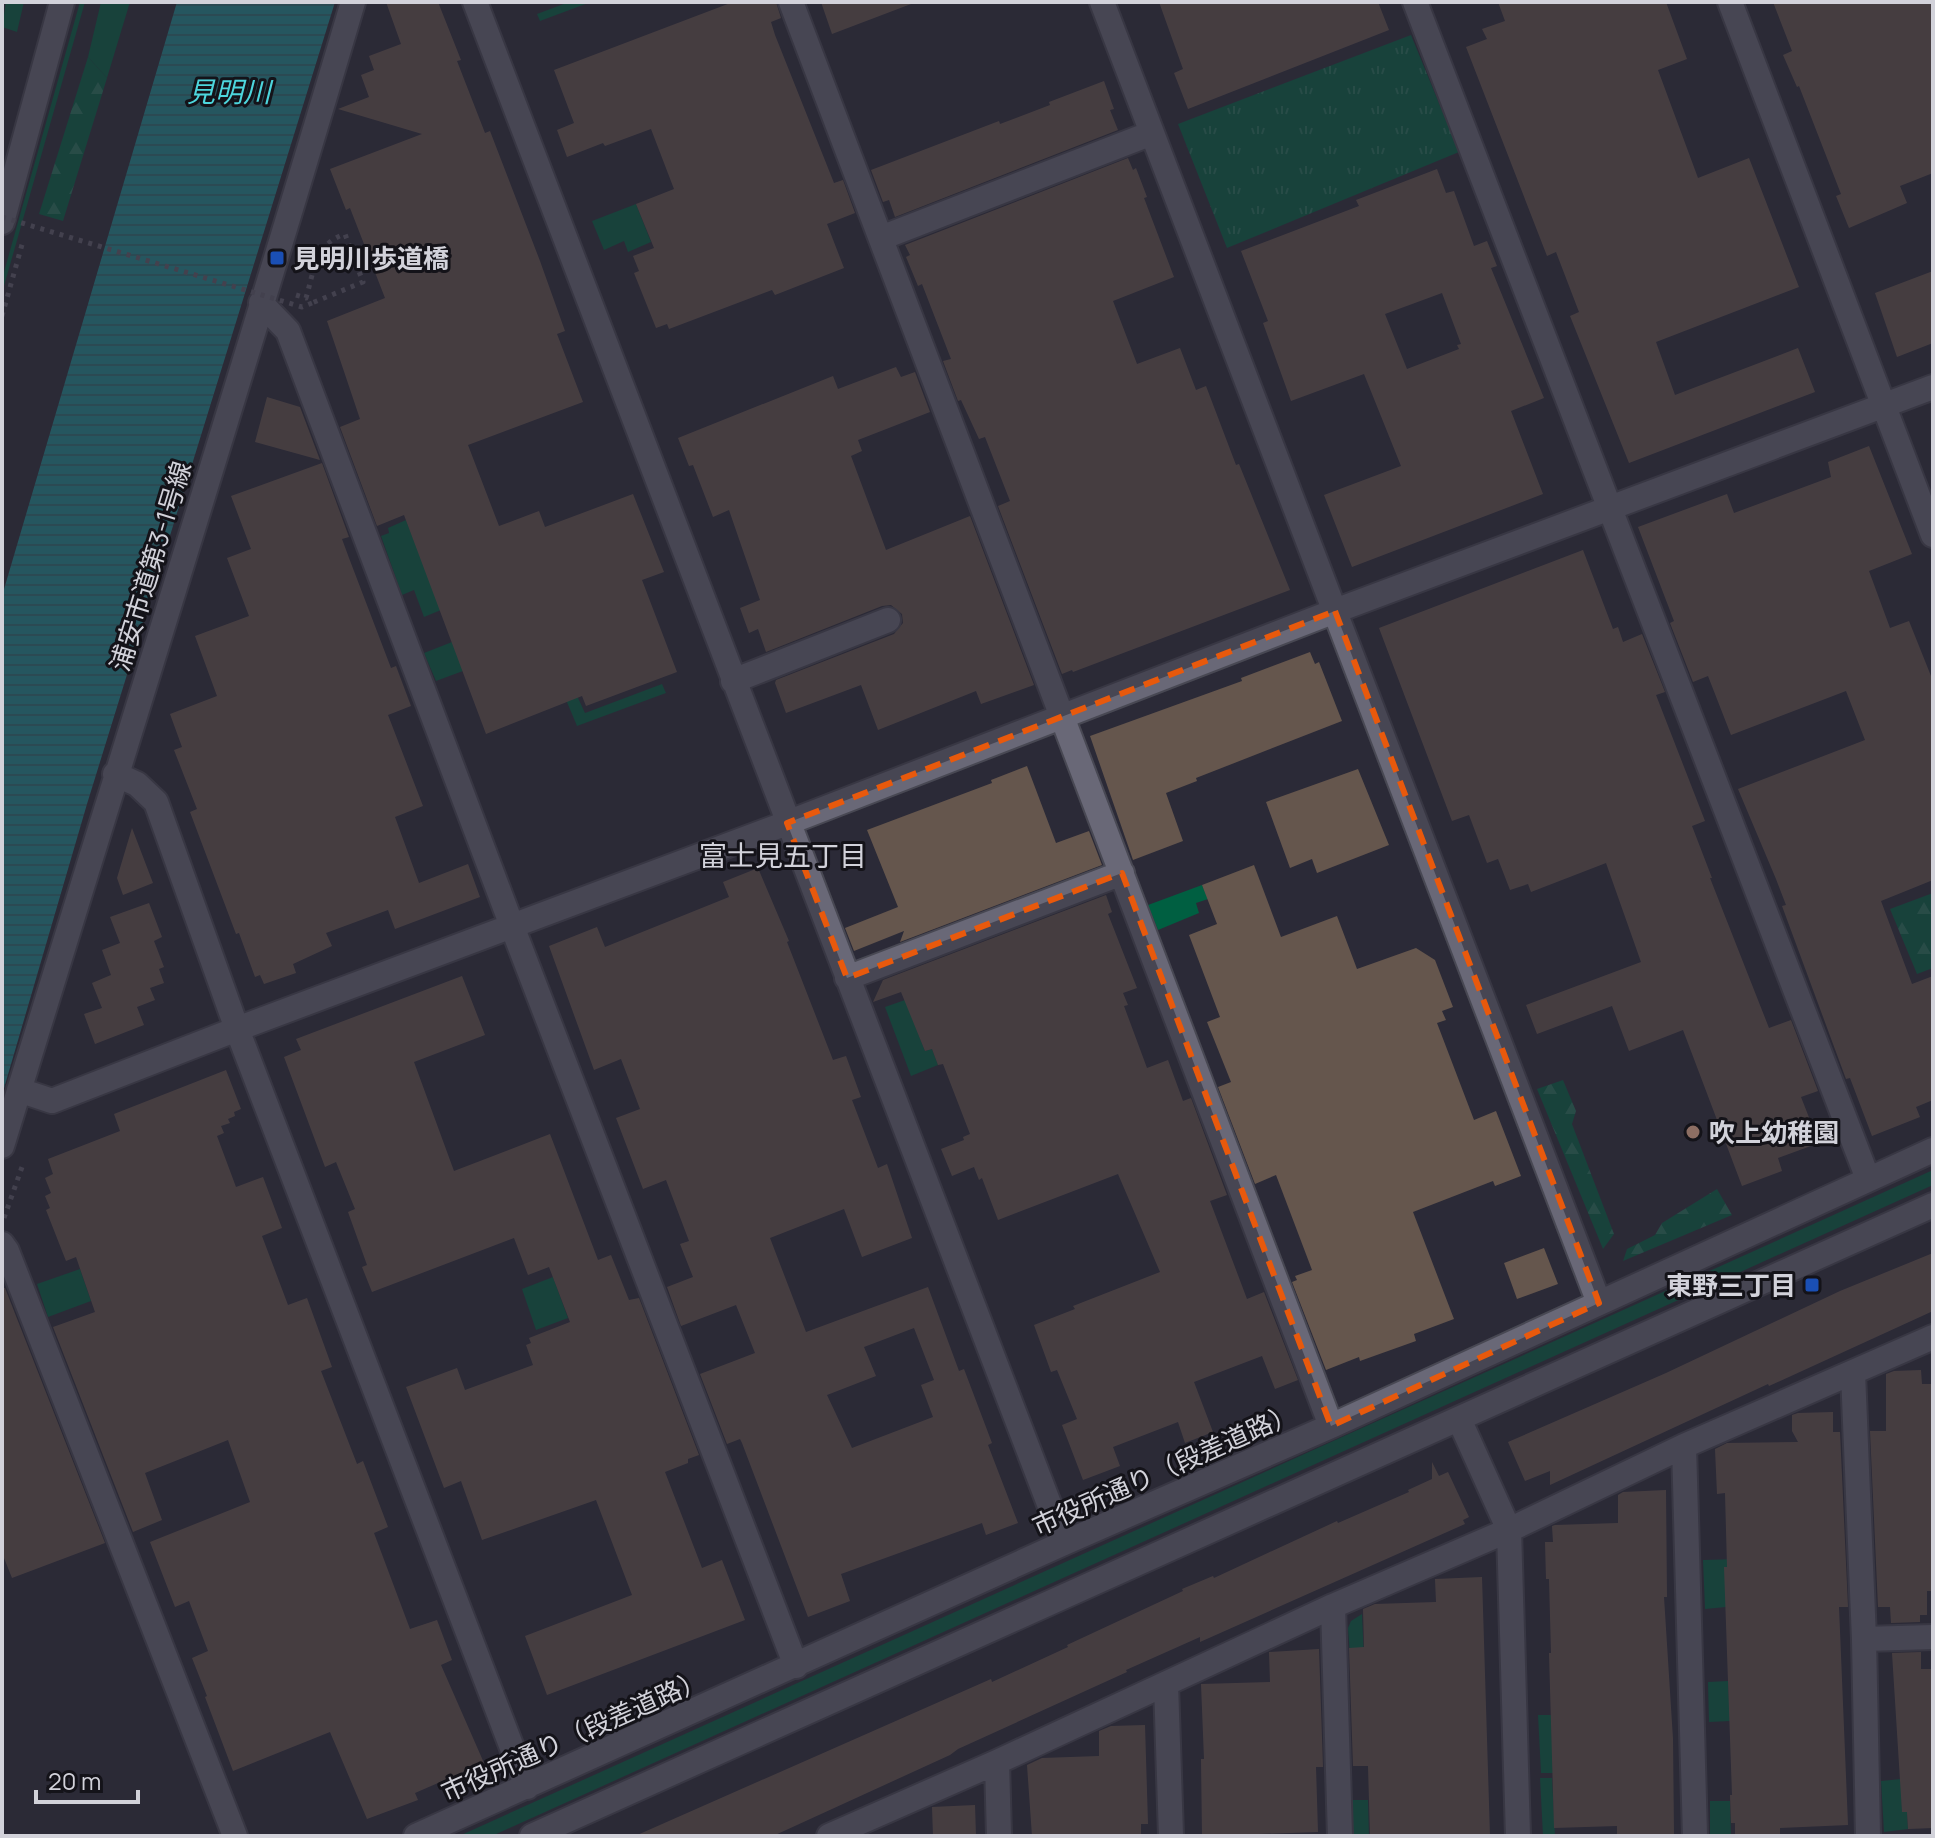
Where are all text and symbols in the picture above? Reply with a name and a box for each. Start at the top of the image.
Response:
water label: 見明川 [187,72,274,110]
place label: 見明川歩道橋 [293,240,449,276]
marker: 見明川歩道橋 [268,249,286,267]
street label: 浦安市道第3-1号線 [101,457,199,675]
district label: 富士見五丁目 [699,836,867,874]
place label: 吹上幼稚園 [1709,1114,1839,1150]
marker: 吹上幼稚園 [1684,1123,1702,1141]
place label: 東野三丁目 [1666,1267,1796,1303]
marker: 東野三丁目 [1803,1276,1821,1294]
street label: 市役所通り（段差道路） [1026,1394,1302,1544]
street label: 市役所通り（段差道路） [435,1660,711,1810]
scale bar [36,1754,138,1804]
text: 20 m [48,1764,101,1797]

